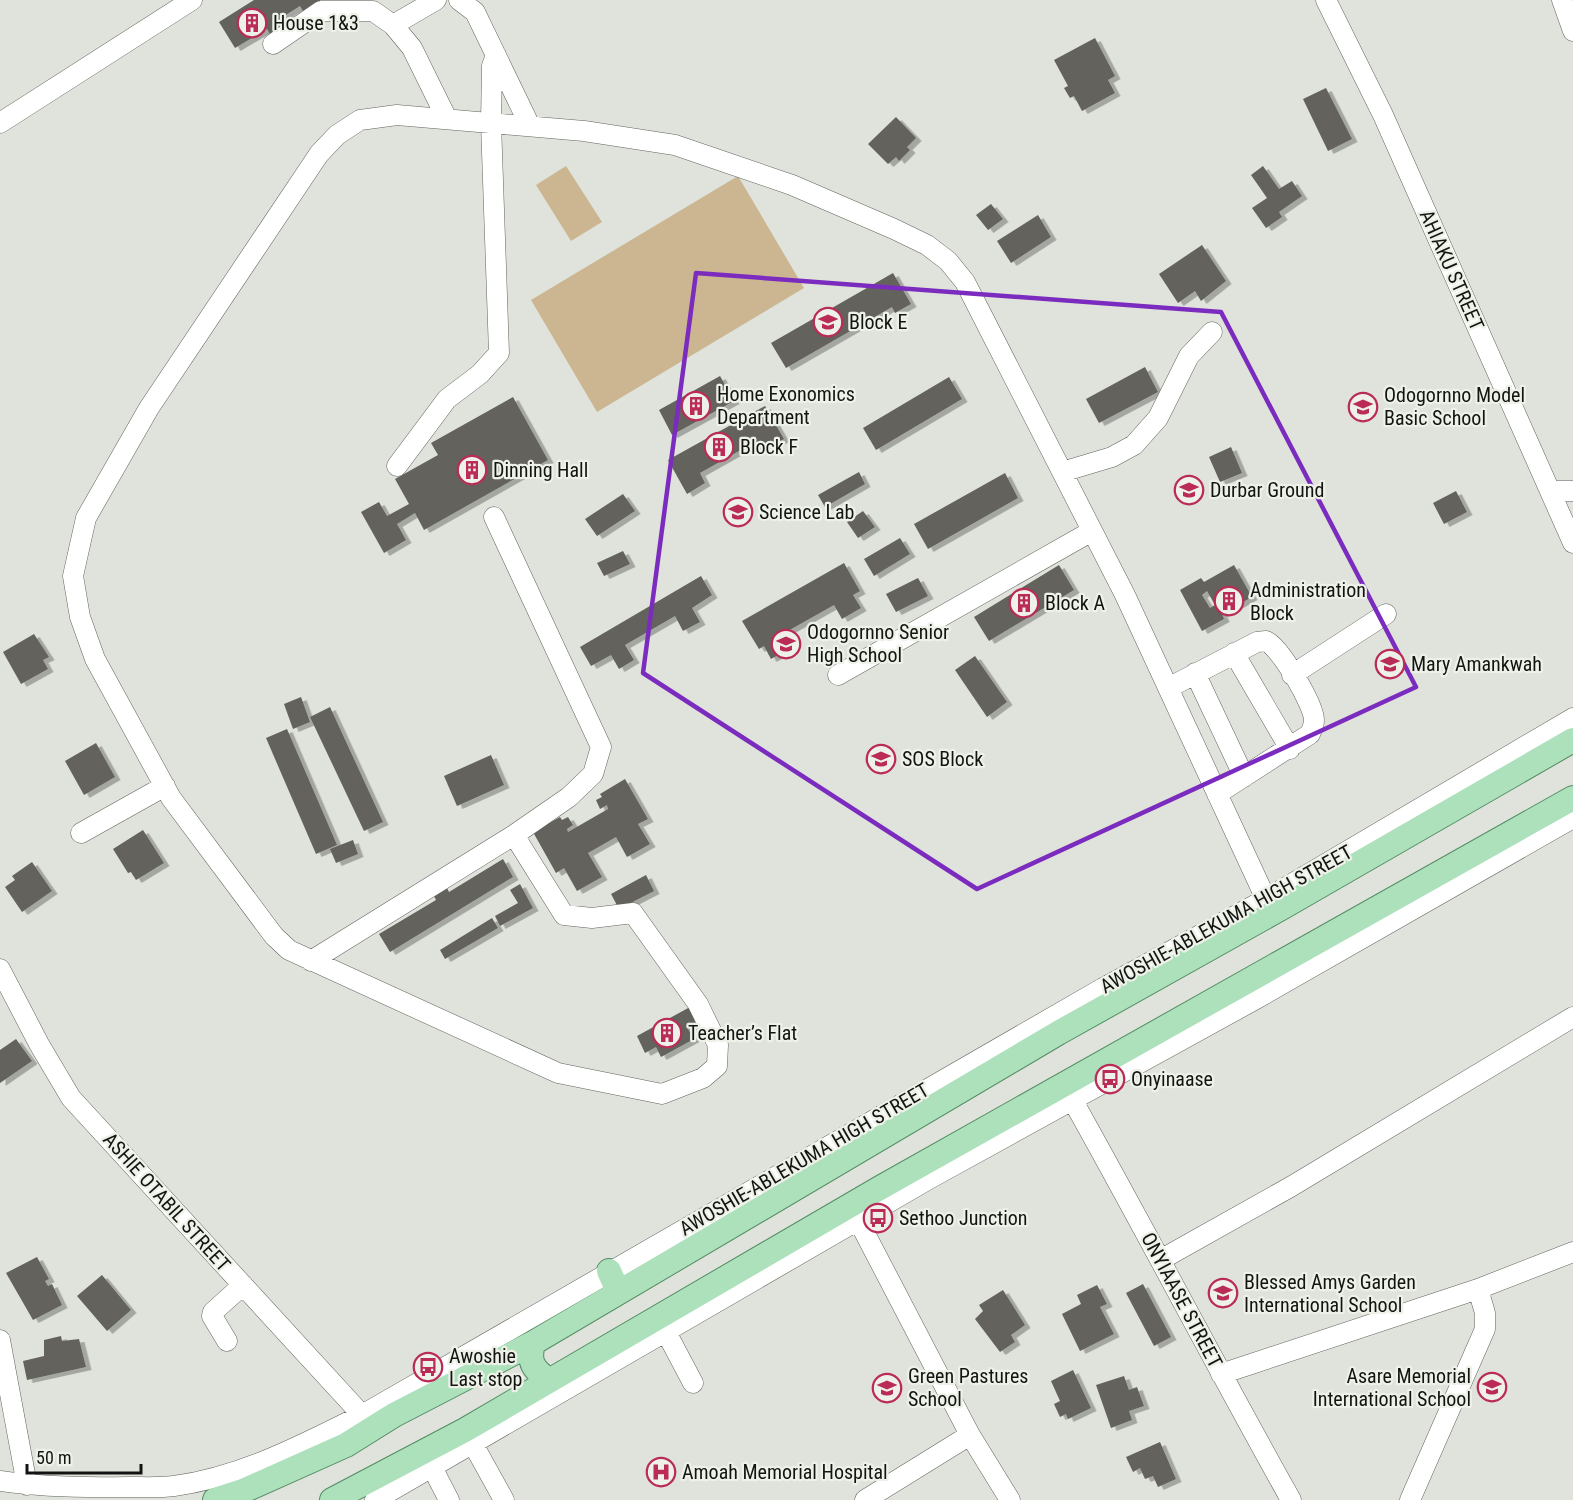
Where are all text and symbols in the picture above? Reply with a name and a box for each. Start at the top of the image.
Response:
building icon: House 1&3 [236,7,268,39]
place label: House 1&3 [273,11,359,35]
street label: AHIAKU STREET [1415,206,1489,334]
school or university icon: Block E [812,306,844,338]
place label: Block E [849,310,907,334]
place label: Home Exonomics Department [717,382,855,429]
place label: Odogornno Model Basic School [1384,383,1525,430]
building icon: Home Exonomics Department [680,390,712,422]
school or university icon: Odogornno Model Basic School [1347,391,1379,423]
building icon: Block F [703,431,735,463]
place label: Block F [740,435,798,459]
building icon: Dinning Hall [456,454,488,486]
place label: Dinning Hall [493,458,588,482]
school or university icon: Durbar Ground [1173,474,1205,506]
place label: Durbar Ground [1210,478,1324,502]
school or university icon: Science Lab [722,496,754,528]
place label: Science Lab [759,500,854,524]
place label: Administration Block [1250,578,1366,625]
building icon: Administration Block [1213,585,1245,617]
building icon: Block A [1008,587,1040,619]
place label: Block A [1045,591,1105,615]
place label: Odogornno Senior High School [807,620,949,667]
school or university icon: Odogornno Senior High School [770,628,802,660]
school or university icon: Mary Amankwah [1374,648,1406,680]
place label: Mary Amankwah [1411,652,1542,676]
school or university icon: SOS Block [865,743,897,775]
place label: SOS Block [902,747,983,771]
street label: AWOSHIE-ABLEKUMA HIGH STREET [1096,840,1356,998]
building icon: Teacher’s Flat [651,1017,683,1049]
place label: Teacher’s Flat [688,1021,797,1045]
bus stop icon: Onyinaase [1094,1063,1126,1095]
place label: Onyinaase [1131,1067,1213,1091]
street label: AWOSHIE-ABLEKUMA HIGH STREET [675,1078,933,1240]
street label: ASHIE OTABIL STREET [98,1128,236,1276]
bus stop icon: Sethoo Junction [862,1202,894,1234]
place label: Sethoo Junction [899,1206,1028,1230]
street label: ONYIAASE STREET [1136,1228,1228,1372]
place label: Blessed Amys Garden International School [1244,1270,1416,1317]
school or university icon: Blessed Amys Garden International School [1207,1277,1239,1309]
place label: Awoshie Last stop [449,1344,522,1391]
bus stop icon: Awoshie Last stop [412,1351,444,1383]
place label: Green Pastures School [908,1364,1028,1411]
place label: Asare Memorial International School [1313,1364,1471,1411]
school or university icon: Asare Memorial International School [1476,1371,1508,1403]
school or university icon: Green Pastures School [871,1372,903,1404]
scale bar [27,1437,141,1475]
text: 50 m [36,1447,71,1468]
hospital icon: Amoah Memorial Hospital [645,1456,677,1488]
place label: Amoah Memorial Hospital [682,1460,888,1484]

